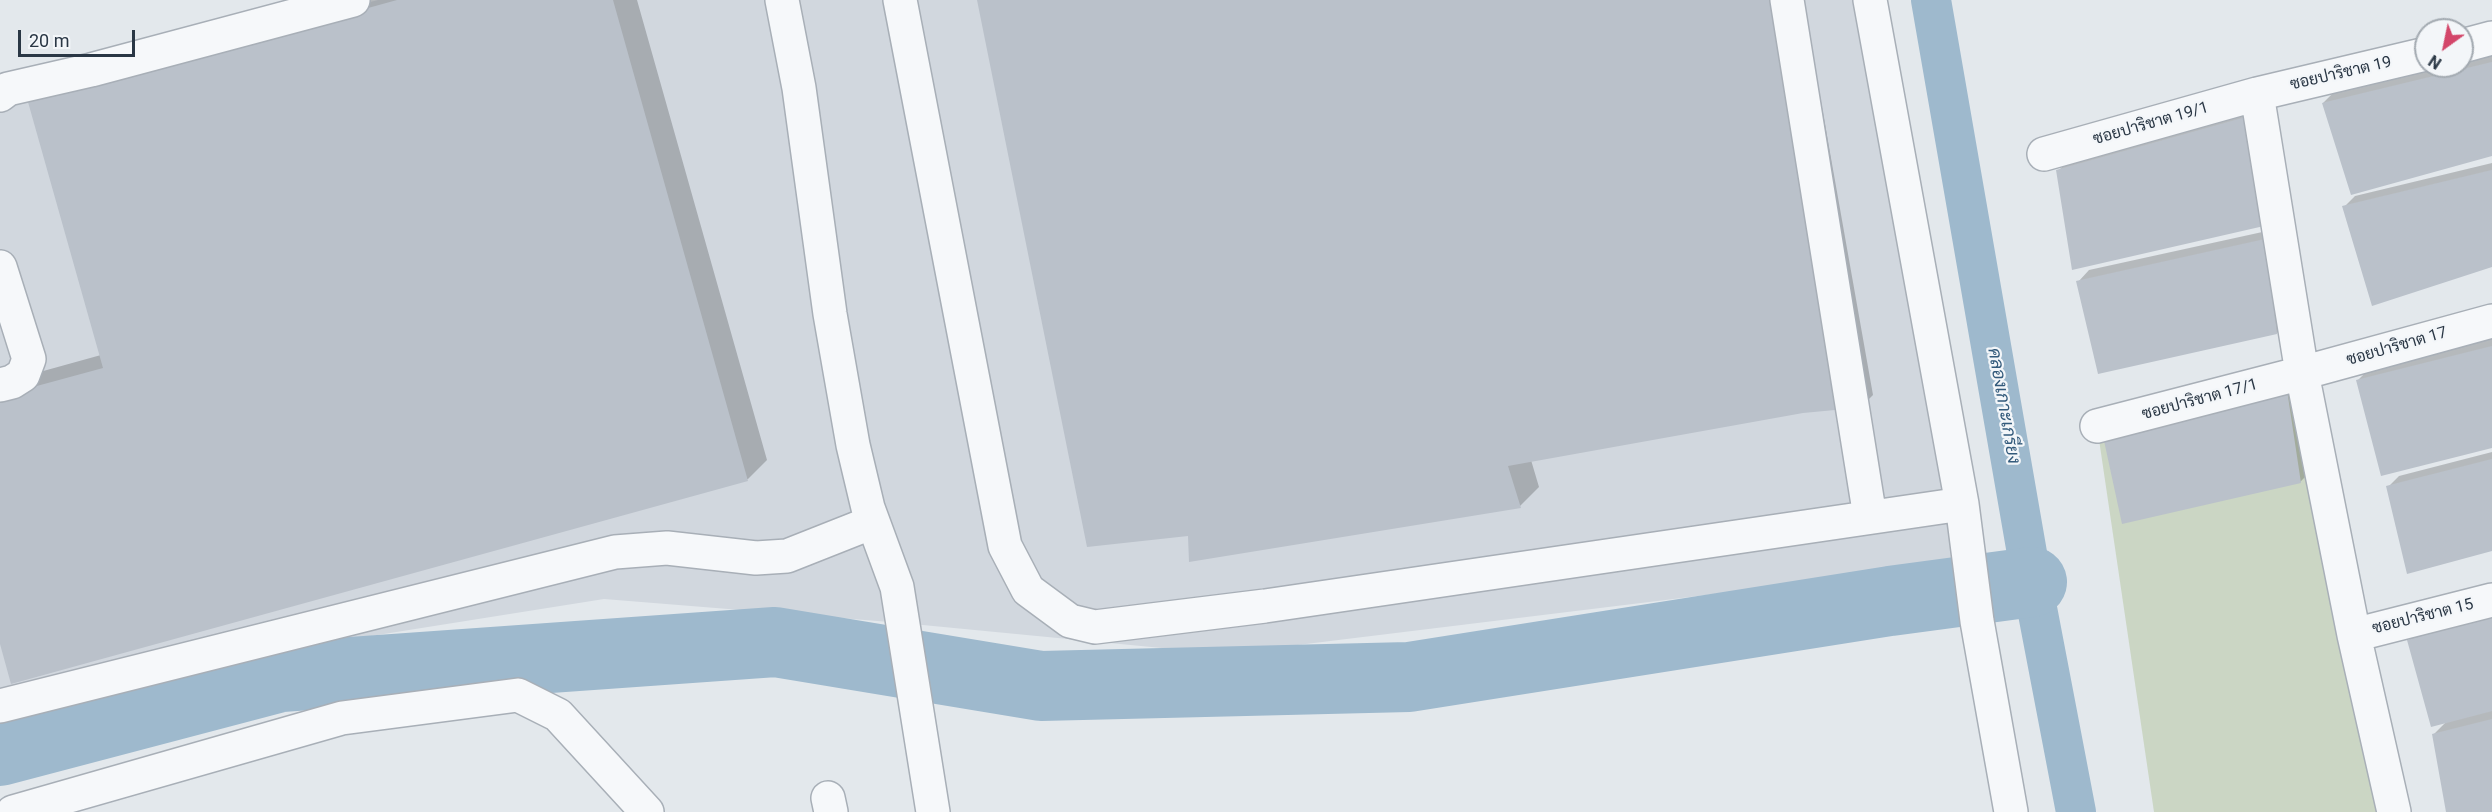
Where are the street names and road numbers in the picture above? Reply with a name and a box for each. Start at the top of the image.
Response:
street label: ซอยปาริชาต 19 [2288,53,2394,95]
street label: ซอยปาริชาต 19/1 [2091,98,2211,150]
street label: ซอยปาริชาต 17 [2345,324,2449,370]
street label: ซอยปาริชาต 17/1 [2140,375,2260,425]
street label: ซอยปาริชาต 15 [2370,595,2476,639]

